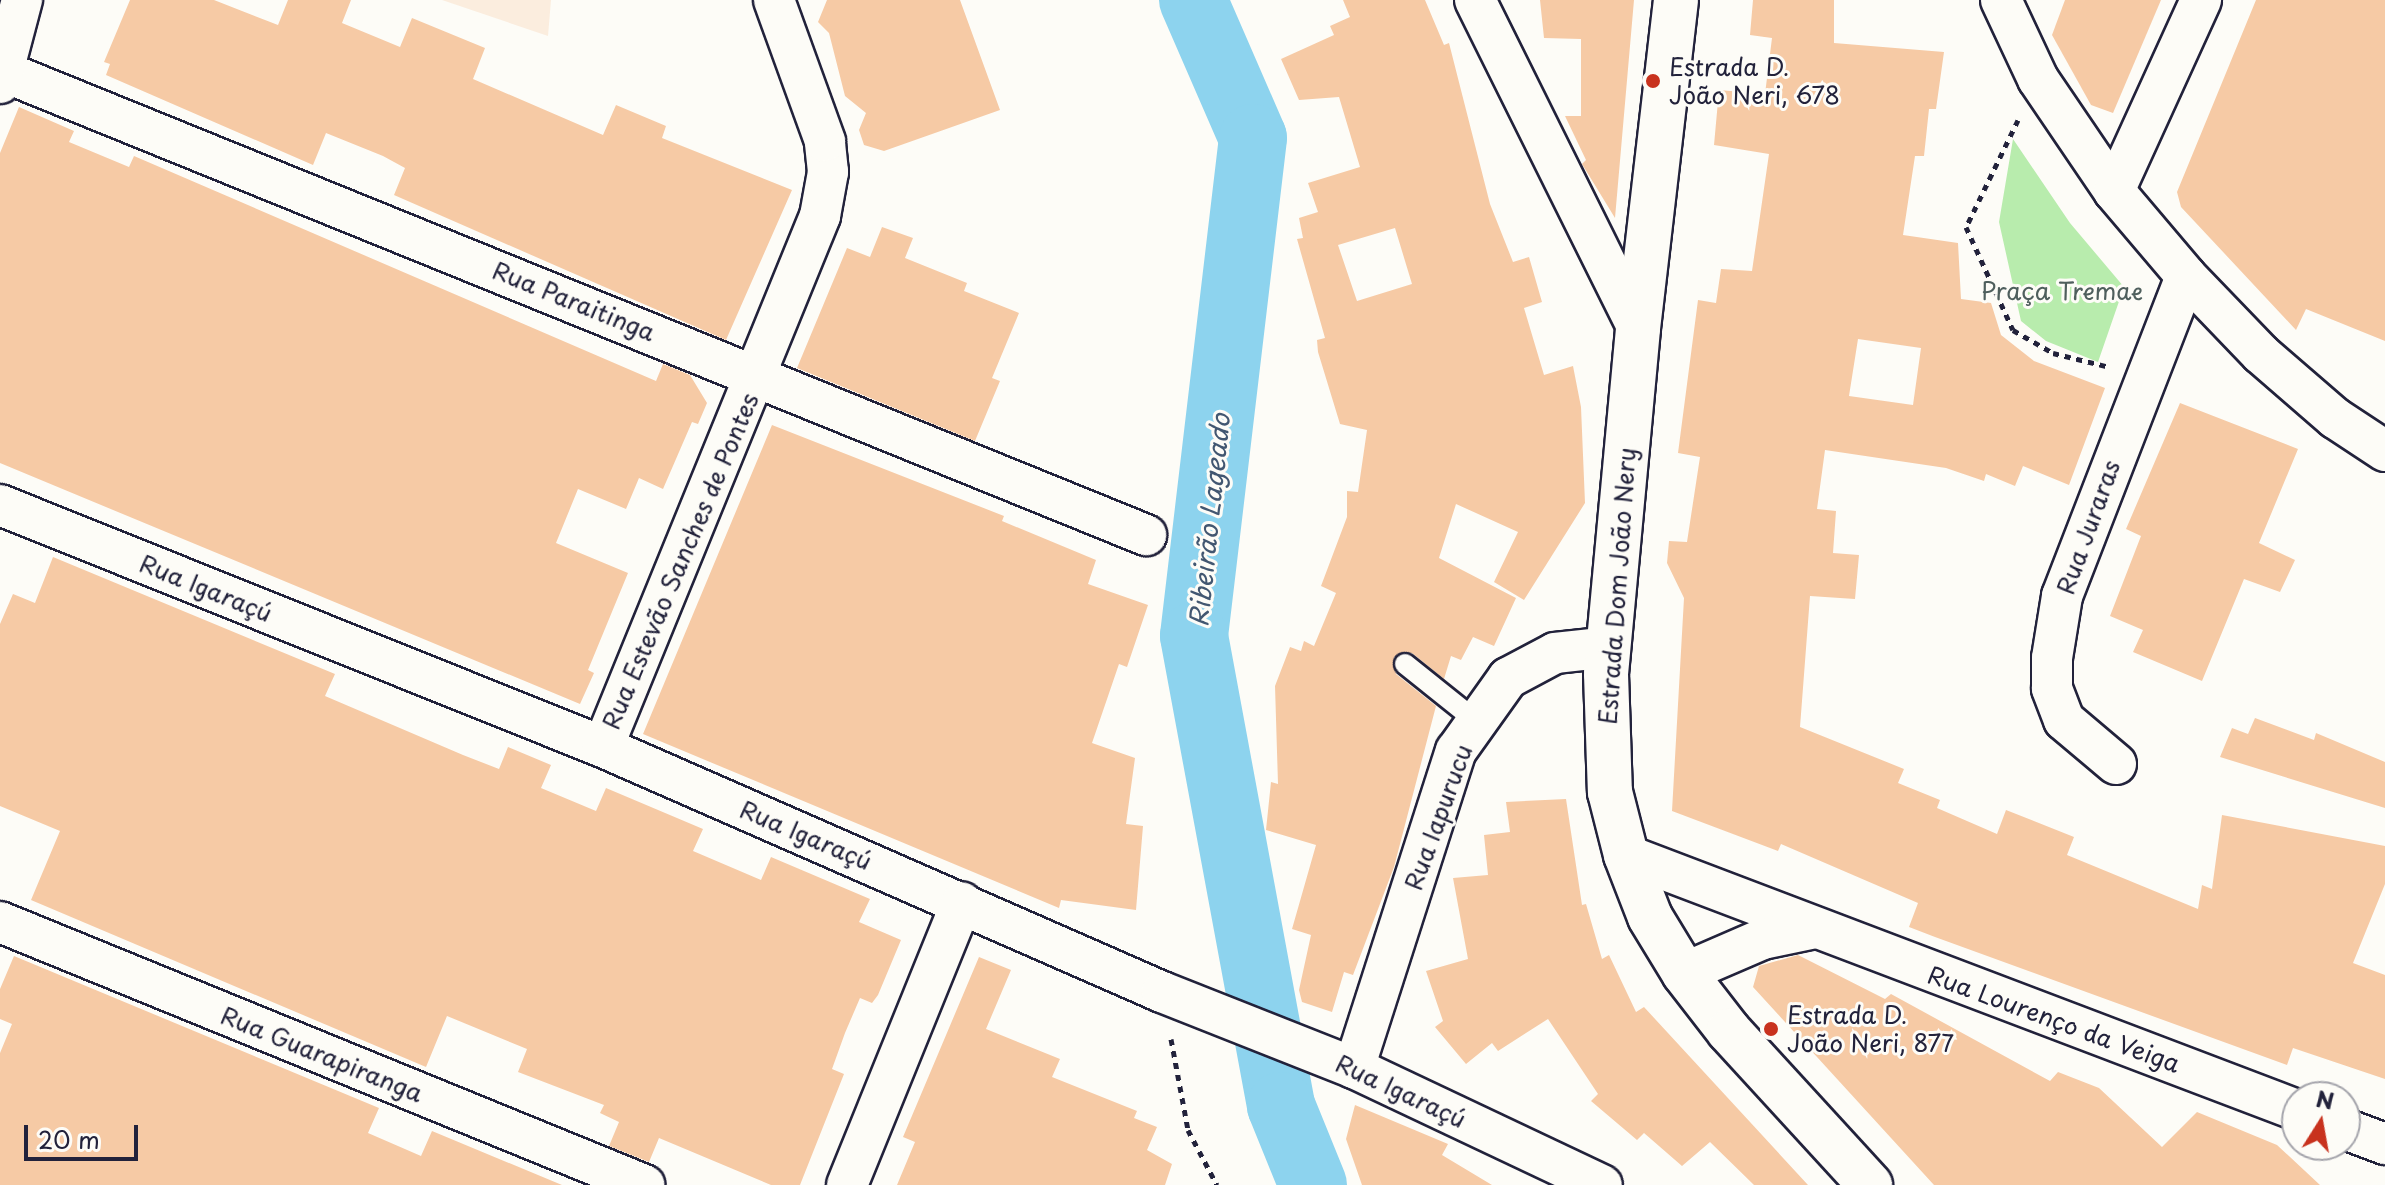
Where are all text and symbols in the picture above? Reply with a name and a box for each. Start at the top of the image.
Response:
place label: Estrada D. João Neri, 678 [1669,53,1840,109]
marker: Estrada D. João Neri, 678 [1644,72,1662,90]
street label: Rua Paraitinga [488,255,660,347]
park label: Praça Tremae [1981,277,2143,305]
street label: Rua Estevão Sanches de Pontes [596,389,764,733]
water label: Ribeirão Lageado [1182,411,1236,629]
street label: Estrada Dom João Nery [1593,446,1641,726]
street label: Rua Juraras [2050,454,2126,600]
street label: Rua Igaraçú [135,548,277,628]
street label: Rua Iapurucu [1398,739,1478,895]
street label: Rua Igaraçú [735,794,877,876]
street label: Rua Lourenço da Veiga [1925,960,2183,1078]
street label: Rua Guarapiranga [215,1000,429,1108]
place label: Estrada D. João Neri, 877 [1787,1001,1954,1057]
marker: Estrada D. João Neri, 877 [1762,1020,1780,1038]
street label: Rua Igaraçú [1331,1048,1471,1134]
north arrow [2281,1081,2361,1161]
text: N [2314,1081,2337,1117]
scale bar [28,1109,142,1159]
text: 20 m [38,1121,100,1157]

